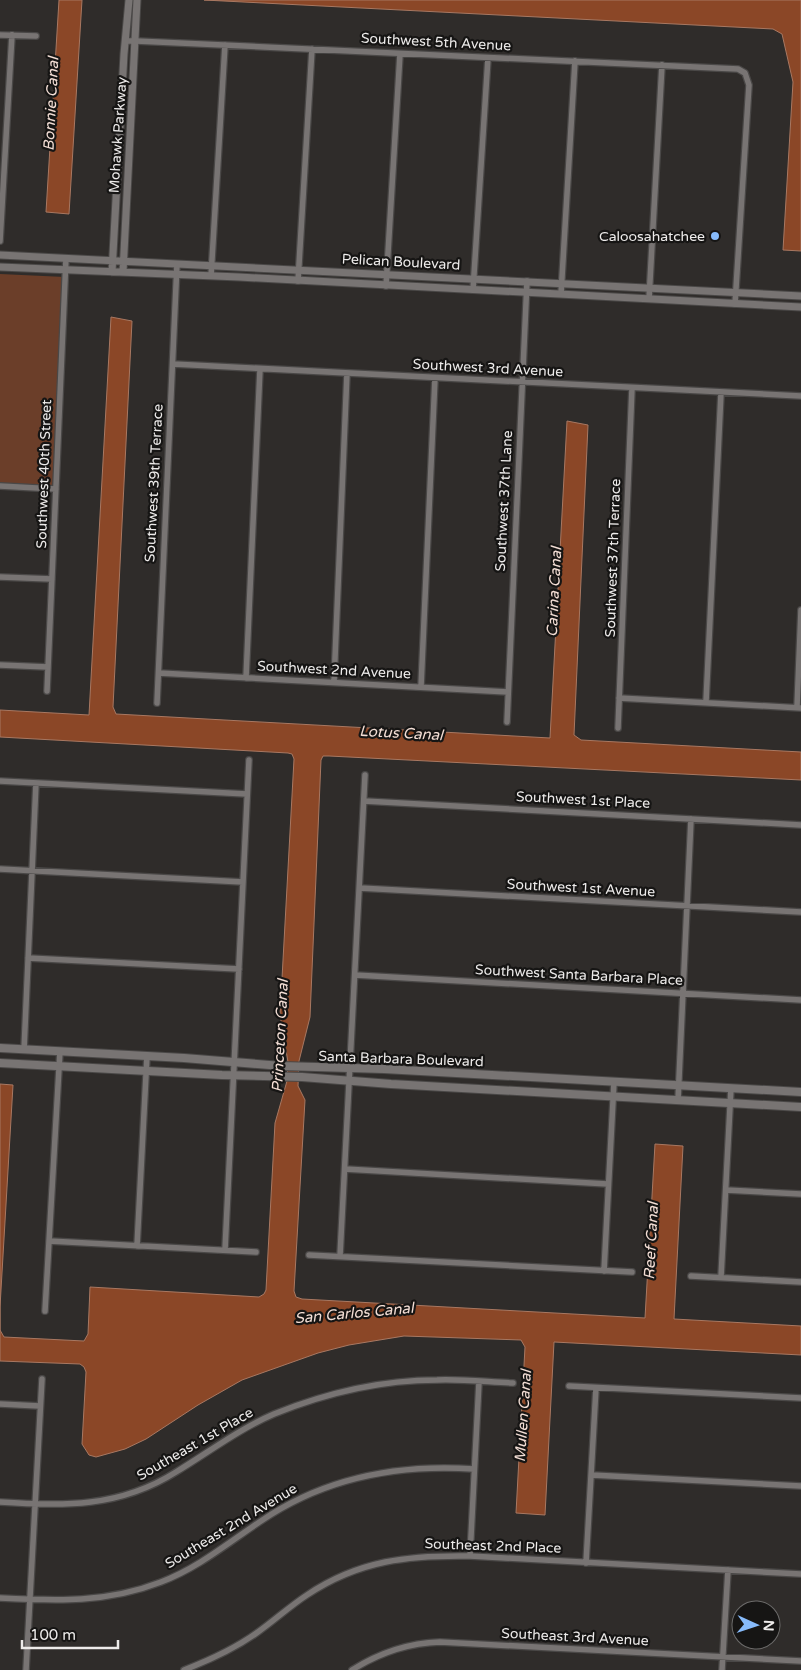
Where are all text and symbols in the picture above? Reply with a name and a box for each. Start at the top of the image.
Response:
street label: Southwest 5th Avenue [360,30,512,54]
water label: Bonnie Canal [40,54,63,151]
street label: Mohawk Parkway [105,76,131,194]
place label: Caloosahatchee [599,228,705,245]
marker: Caloosahatchee [709,230,721,242]
street label: Pelican Boulevard [341,250,461,274]
street label: Southwest 3rd Avenue [412,356,564,380]
street label: Southwest 40th Street [33,399,55,549]
street label: Southwest 39th Terrace [141,403,167,563]
street label: Southwest 37th Lane [492,430,516,572]
street label: Southwest 37th Terrace [602,478,624,638]
water label: Carina Canal [543,544,565,637]
street label: Southwest 2nd Avenue [257,657,411,683]
water label: Lotus Canal [359,722,446,744]
street label: Southwest 1st Place [515,788,651,812]
street label: Southwest 1st Avenue [506,876,656,900]
street label: Southwest Santa Barbara Place [475,961,683,989]
water label: Princeton Canal [268,977,292,1093]
street label: Santa Barbara Boulevard [318,1048,484,1070]
water label: Reef Canal [640,1200,662,1280]
water label: San Carlos Canal [294,1299,417,1327]
water label: Mullen Canal [511,1367,535,1463]
street label: Southeast 1st Place [134,1404,256,1484]
street label: Southeast 2nd Avenue [162,1480,300,1572]
street label: Southeast 2nd Place [424,1535,562,1557]
north arrow [731,1600,781,1650]
scale bar [22,1618,119,1650]
text: N [760,1620,777,1632]
street label: Southeast 3rd Avenue [501,1625,649,1649]
text: 100 m [30,1626,76,1644]

